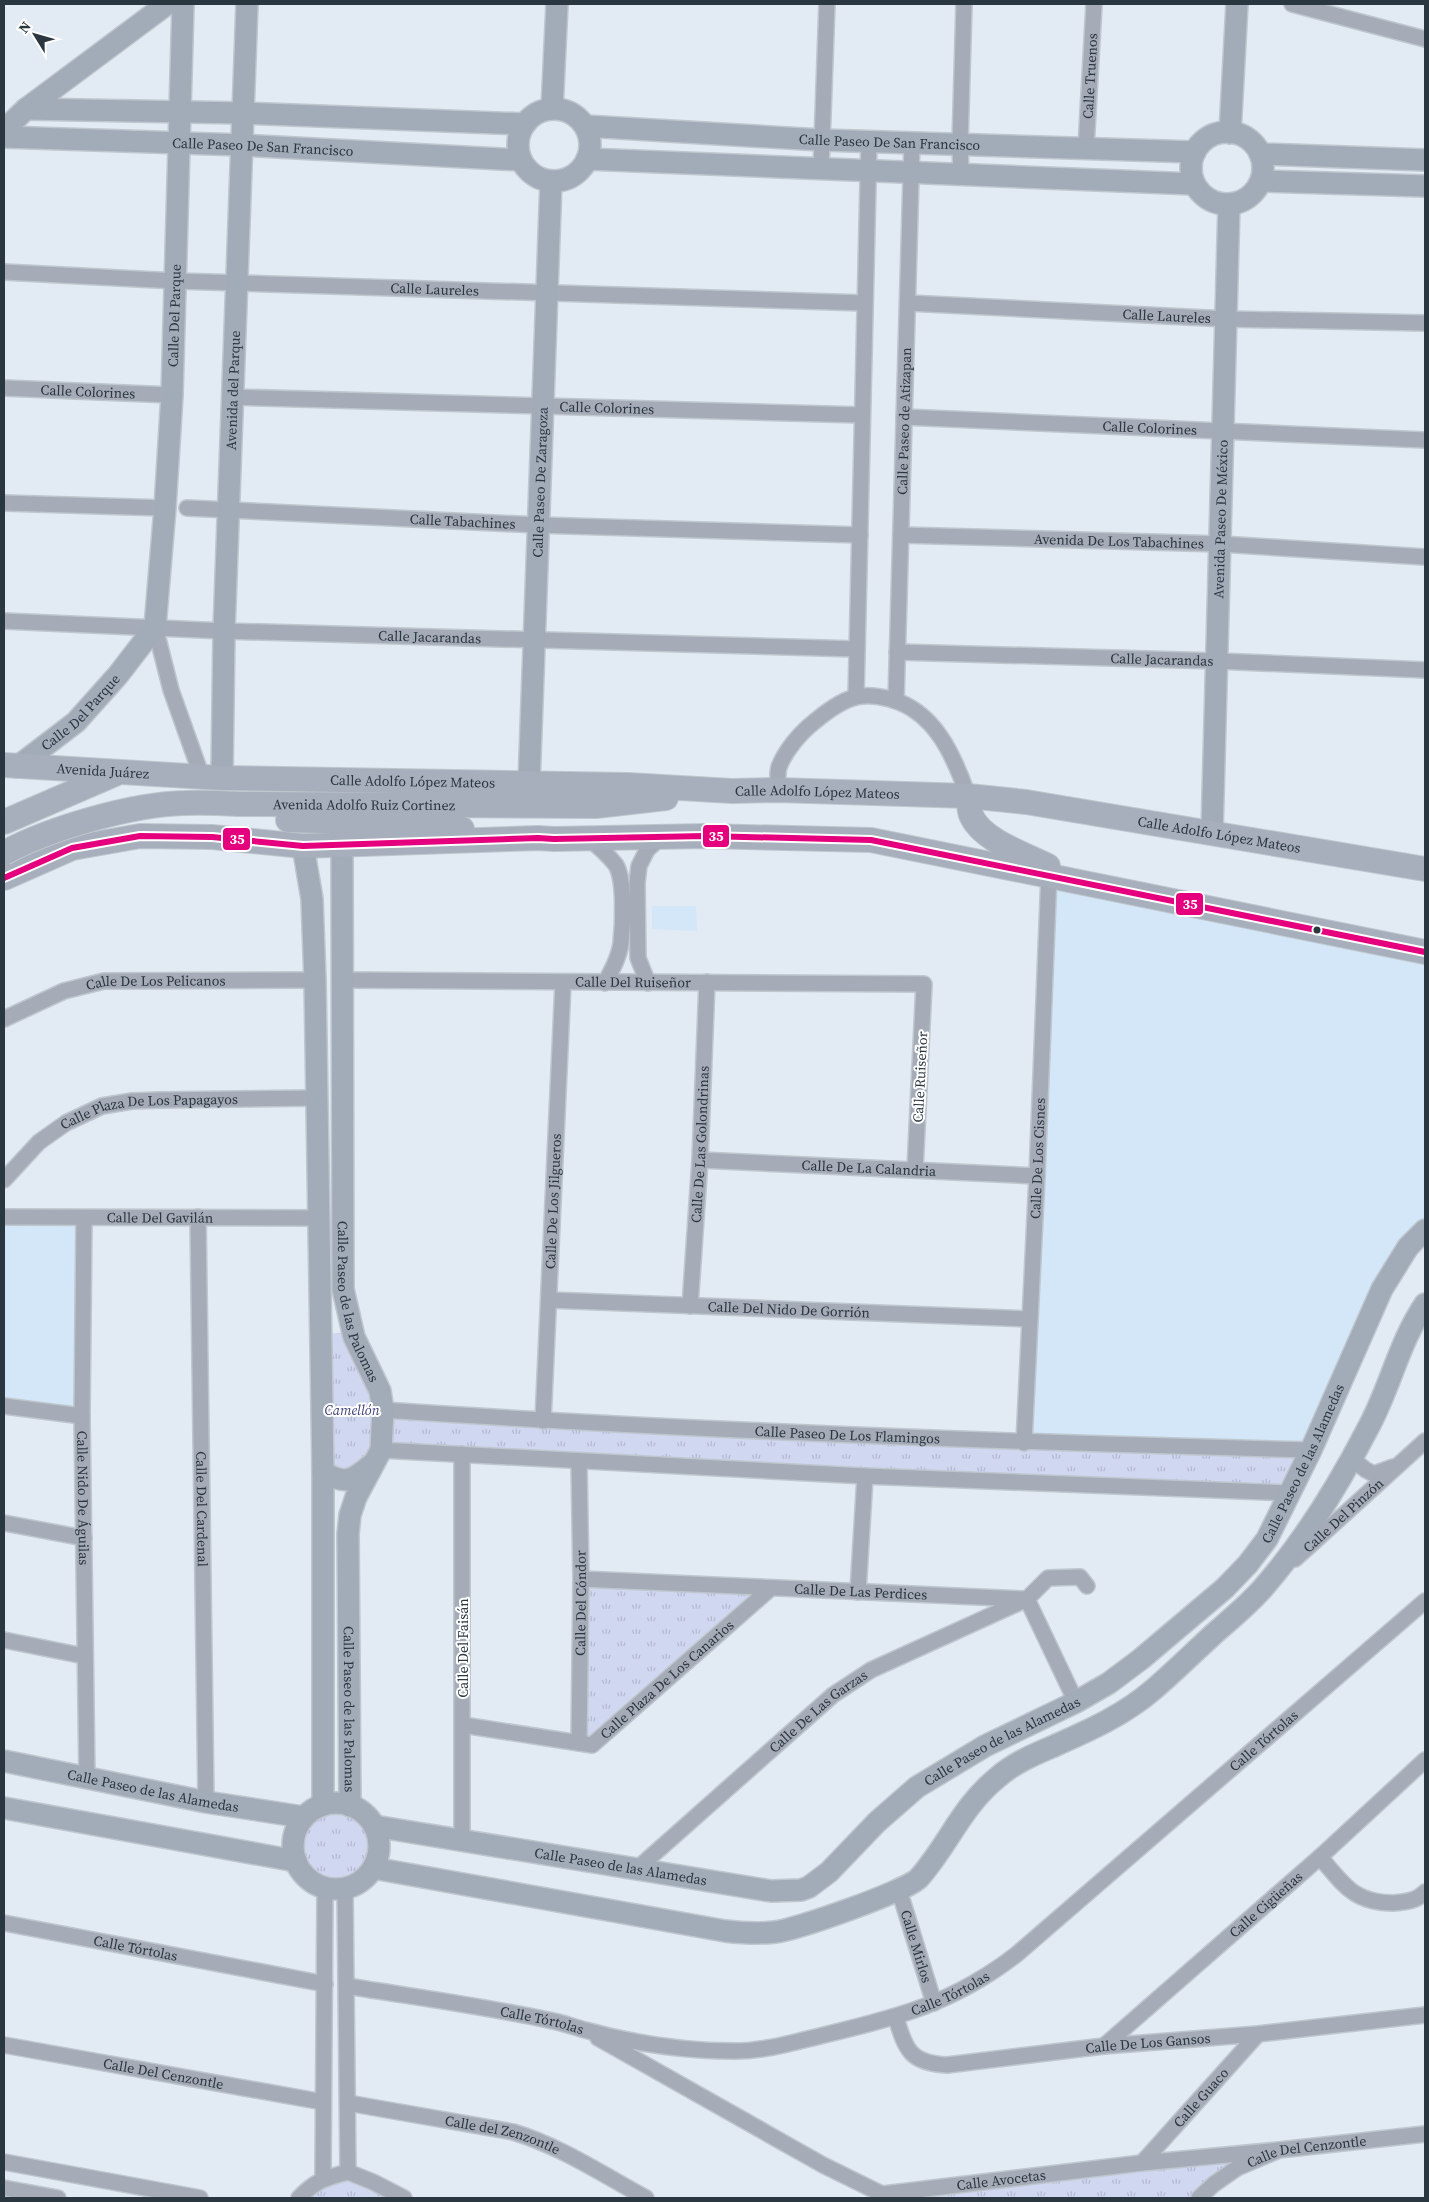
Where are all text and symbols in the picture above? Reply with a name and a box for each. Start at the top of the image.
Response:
north arrow [10,10,60,60]
text: N [14,17,36,37]
street label: Calle Truenos [1078,33,1102,120]
street label: Calle Paseo De San Francisco [798,129,981,155]
street label: Calle Paseo De San Francisco [172,133,354,161]
street label: Calle Del Parque [163,264,186,367]
street label: Calle Laureles [390,278,479,301]
street label: Calle Laureles [1122,304,1211,328]
street label: Avenida del Parque [221,330,245,450]
street label: Calle Paseo de Atizapan [892,347,916,495]
street label: Calle Colorines [40,380,136,403]
street label: Calle Colorines [559,396,655,419]
street label: Calle Paseo De Zaragoza [527,406,553,558]
street label: Calle Colorines [1102,416,1198,440]
street label: Avenida Paseo De México [1208,439,1233,599]
street label: Calle Tabachines [409,509,516,534]
street label: Avenida De Los Tabachines [1034,529,1204,554]
street label: Calle Jacarandas [378,625,481,648]
street label: Calle Jacarandas [1110,648,1214,671]
street label: Calle Del Parque [37,670,124,755]
street label: Avenida Juárez [56,758,150,784]
street label: Calle Adolfo López Mateos [330,770,495,793]
street label: Calle Adolfo López Mateos [735,780,900,804]
street label: Avenida Adolfo Ruiz Cortinez [273,794,456,815]
street label: Calle Adolfo López Mateos [1136,811,1302,858]
line badge: 35 [702,824,730,848]
text: 35 [708,826,724,846]
line badge: 35 [222,827,251,851]
text: 35 [229,829,245,849]
line badge: 35 [1175,892,1204,916]
text: 35 [1182,894,1198,914]
unlabelled marker [1312,925,1322,935]
street label: Calle De Los Pelicanos [84,970,226,995]
street label: Calle Del Ruiseñor [575,972,691,992]
street label: Calle Ruiseñor [908,1031,932,1123]
street label: Calle De Las Golondrinas [686,1065,714,1223]
street label: Calle Plaza De Los Papagayos [56,1089,238,1134]
street label: Calle De Los Cisnes [1025,1097,1050,1219]
street label: Calle De Los Jilgueros [540,1133,566,1270]
street label: Calle De La Calandria [801,1155,937,1181]
street label: Calle Del Gavilán [107,1207,214,1228]
street label: Calle Paseo de las Palomas [333,1221,384,1385]
street label: Calle Del Nido De Gorrión [707,1296,871,1323]
street label: Calle Paseo de las Alamedas [1256,1381,1349,1547]
park label: Camellón [324,1400,380,1420]
street label: Calle Paseo De Los Flamingos [754,1421,940,1449]
street label: Calle Nido De Águilas [72,1430,94,1565]
street label: Calle Del Cardenal [191,1451,213,1567]
street label: Calle Del Pinzón [1298,1473,1388,1557]
street label: Calle Del Cóndor [570,1550,591,1656]
street label: Calle De Las Perdices [794,1579,928,1605]
street label: Calle Del Faisán [453,1598,473,1698]
street label: Calle Plaza De Los Canarios [595,1615,738,1744]
street label: Calle Paseo de las Palomas [339,1626,360,1792]
street label: Calle De Las Garzas [764,1665,871,1757]
street label: Calle Paseo de las Alamedas [920,1692,1084,1791]
street label: Calle Tórtolas [1225,1705,1302,1776]
street label: Calle Paseo de las Alamedas [66,1764,240,1817]
street label: Calle Paseo de las Alamedas [533,1842,708,1890]
street label: Calle Cigüeñas [1225,1867,1307,1942]
street label: Calle Mirlos [896,1907,937,1985]
street label: Calle Tórtolas [92,1930,179,1966]
street label: Calle Tórtolas [908,1966,993,2021]
street label: Calle Tórtolas [499,2001,586,2039]
street label: Calle De Los Gansos [1084,2028,1211,2058]
street label: Calle Del Cenzontle [102,2053,225,2094]
street label: Calle Guaco [1169,2063,1233,2132]
street label: Calle del Zenzontle [443,2110,564,2159]
street label: Calle Del Cenzontle [1244,2130,1367,2173]
street label: Calle Avocetas [956,2165,1047,2195]

